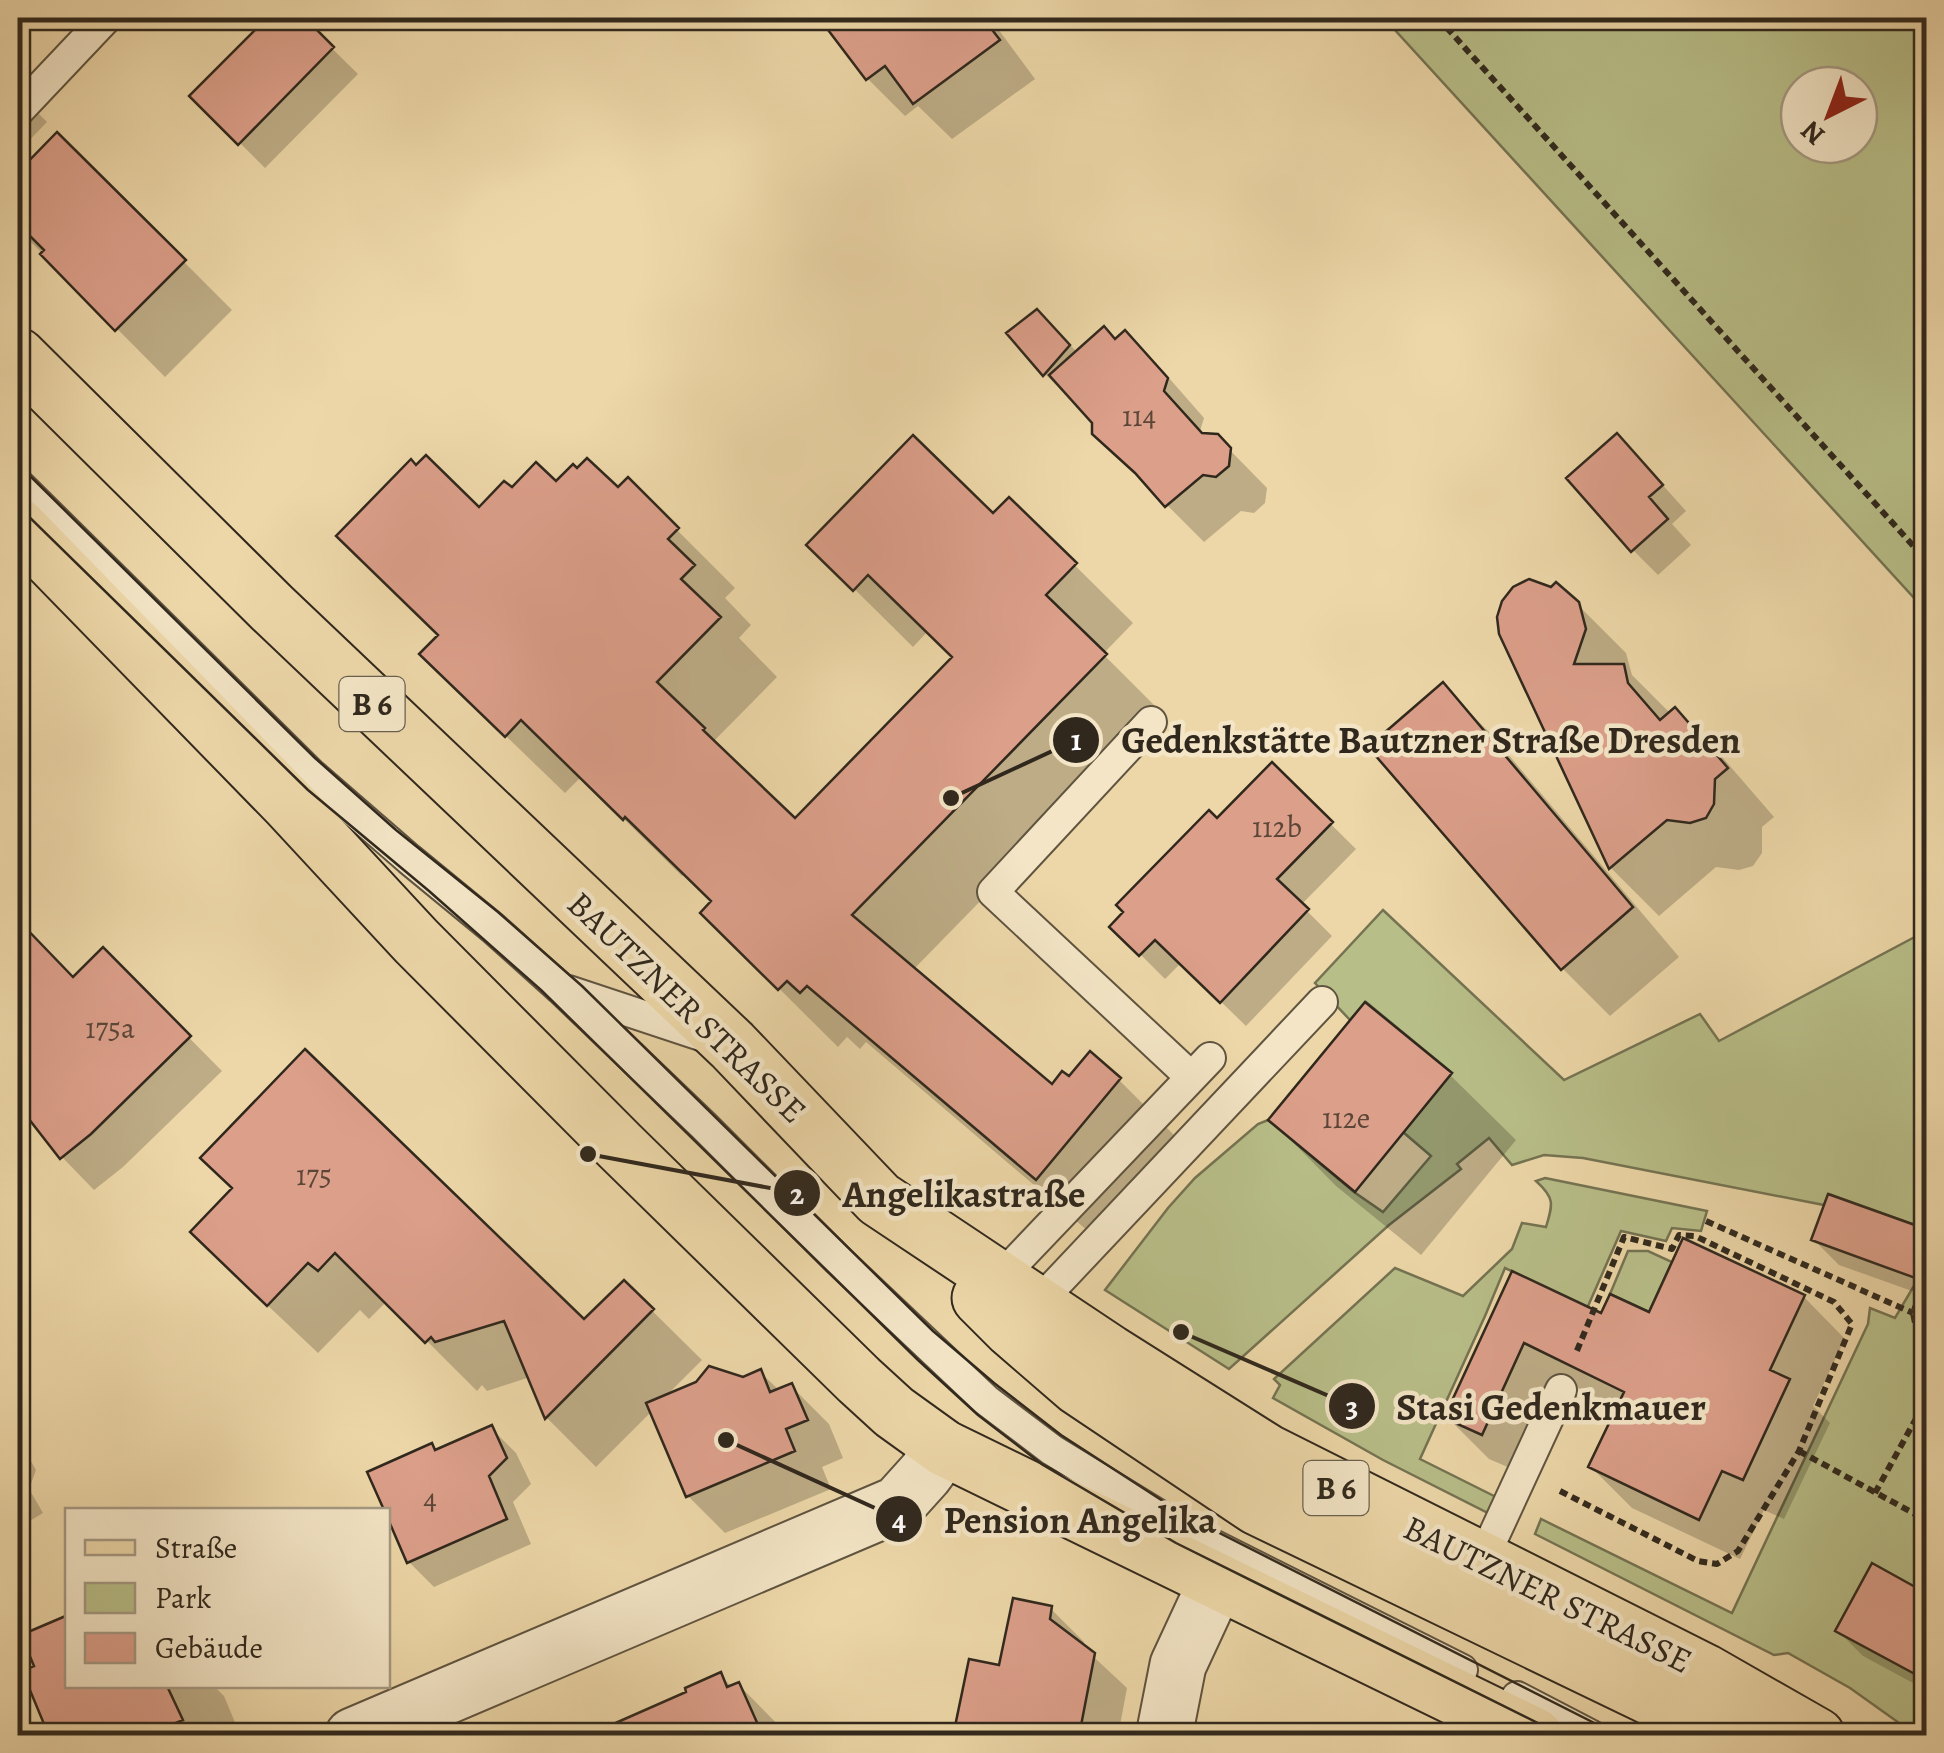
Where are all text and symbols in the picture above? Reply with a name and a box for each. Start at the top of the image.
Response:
north arrow [1779,65,1879,165]
text: N [1793,112,1833,154]
house number: 114 [1122,396,1156,436]
road number: B 6 [340,677,404,731]
callout: Gedenkstätte Bautzner Straße Dresden [1051,706,1760,774]
text: Gedenkstätte Bautzner Straße Dresden [1121,714,1741,766]
text: 1 [1071,720,1082,760]
house number: 112b [1252,807,1302,847]
street label: BAUTZNER STRASSE [557,880,817,1134]
house number: 175a [85,1008,135,1048]
house number: 112e [1322,1098,1370,1138]
house number: 175 [296,1155,332,1195]
callout: Angelikastraße [772,1159,1105,1227]
text: Angelikastraße [842,1168,1085,1220]
text: 2 [790,1174,805,1214]
callout: Stasi Gedenkmauer [1327,1372,1726,1440]
text: Stasi Gedenkmauer [1396,1381,1706,1433]
text: 3 [1346,1387,1358,1427]
road number: B 6 [1304,1461,1368,1515]
house number: 4 [423,1479,437,1519]
callout: Pension Angelika [874,1485,1237,1553]
text: Pension Angelika [943,1494,1217,1546]
text: 4 [892,1500,906,1540]
street label: BAUTZNER STRASSE [1396,1503,1700,1685]
legend [65,1508,390,1688]
text: Straße [155,1528,237,1568]
text: Park [155,1578,211,1618]
text: Gebäude [155,1628,263,1668]

